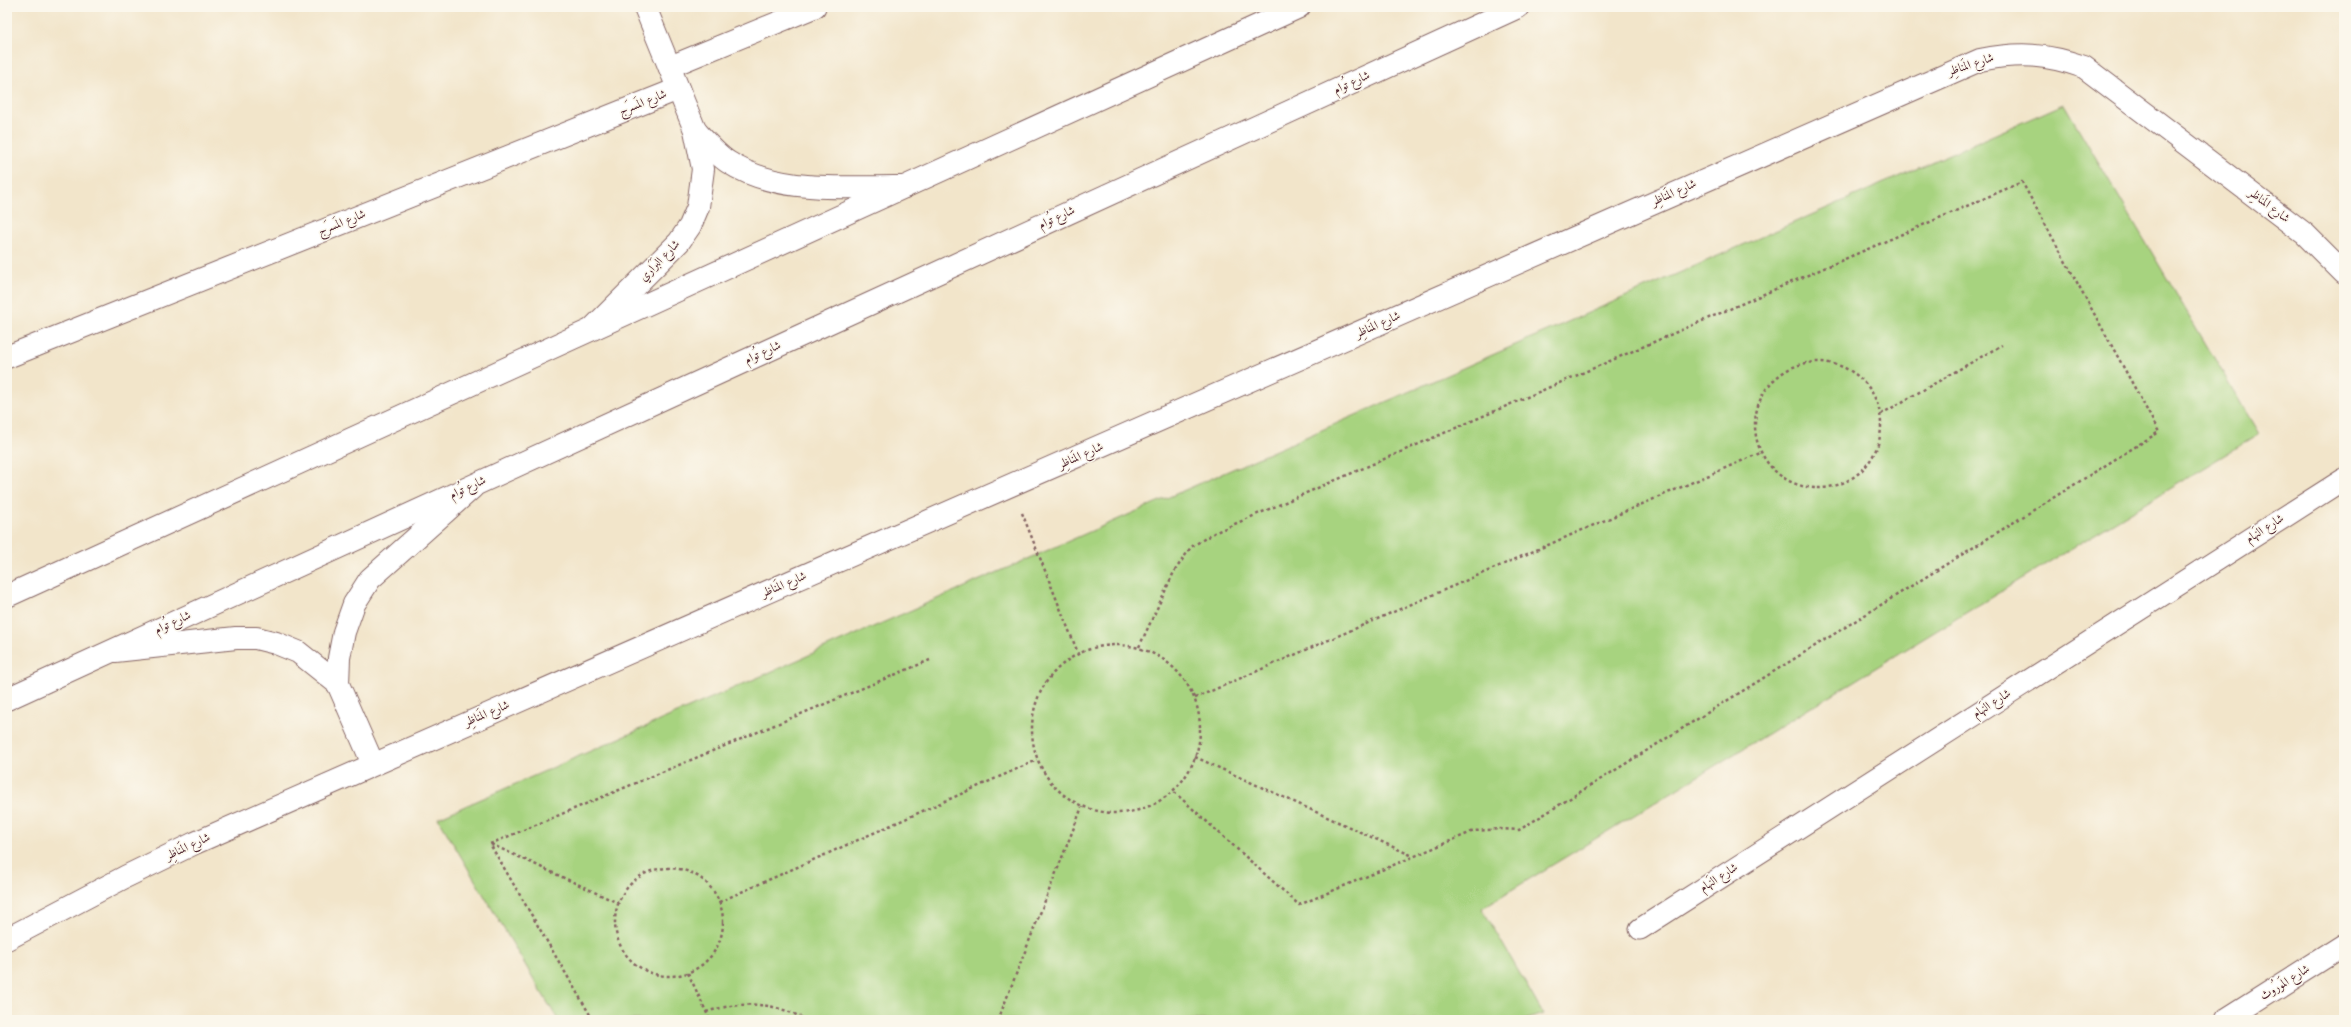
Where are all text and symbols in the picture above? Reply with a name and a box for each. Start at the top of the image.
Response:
street label: شارع المَناظِر [1943,48,1997,82]
street label: شارع تُوام [1330,65,1374,100]
street label: شارع المَسرَج [616,84,670,122]
street label: شارع المَناظِر [1646,174,1700,213]
street label: شارع المَناظِر [2242,182,2294,228]
street label: شارع تُوام [1035,200,1079,235]
street label: شارع المَسرَج [315,204,369,242]
street label: شارع البَرَاري [635,235,685,287]
street label: شارع المَناظِر [1350,306,1404,345]
street label: شارع تُوام [741,335,785,370]
street label: شارع المَناظِر [1053,437,1107,476]
street label: شارع تُوام [446,470,490,505]
street label: شارع النَهام [2242,509,2288,549]
street label: شارع المَناظِر [756,566,810,604]
street label: شارع تُوام [151,605,195,640]
street label: شارع النَهام [1969,684,2015,724]
street label: شارع المَناظِر [459,695,513,733]
street label: شارع المَناظِر [160,828,214,867]
street label: شارع النَهام [1696,858,1742,898]
street label: شارع المَورُوث [2255,959,2314,1006]

